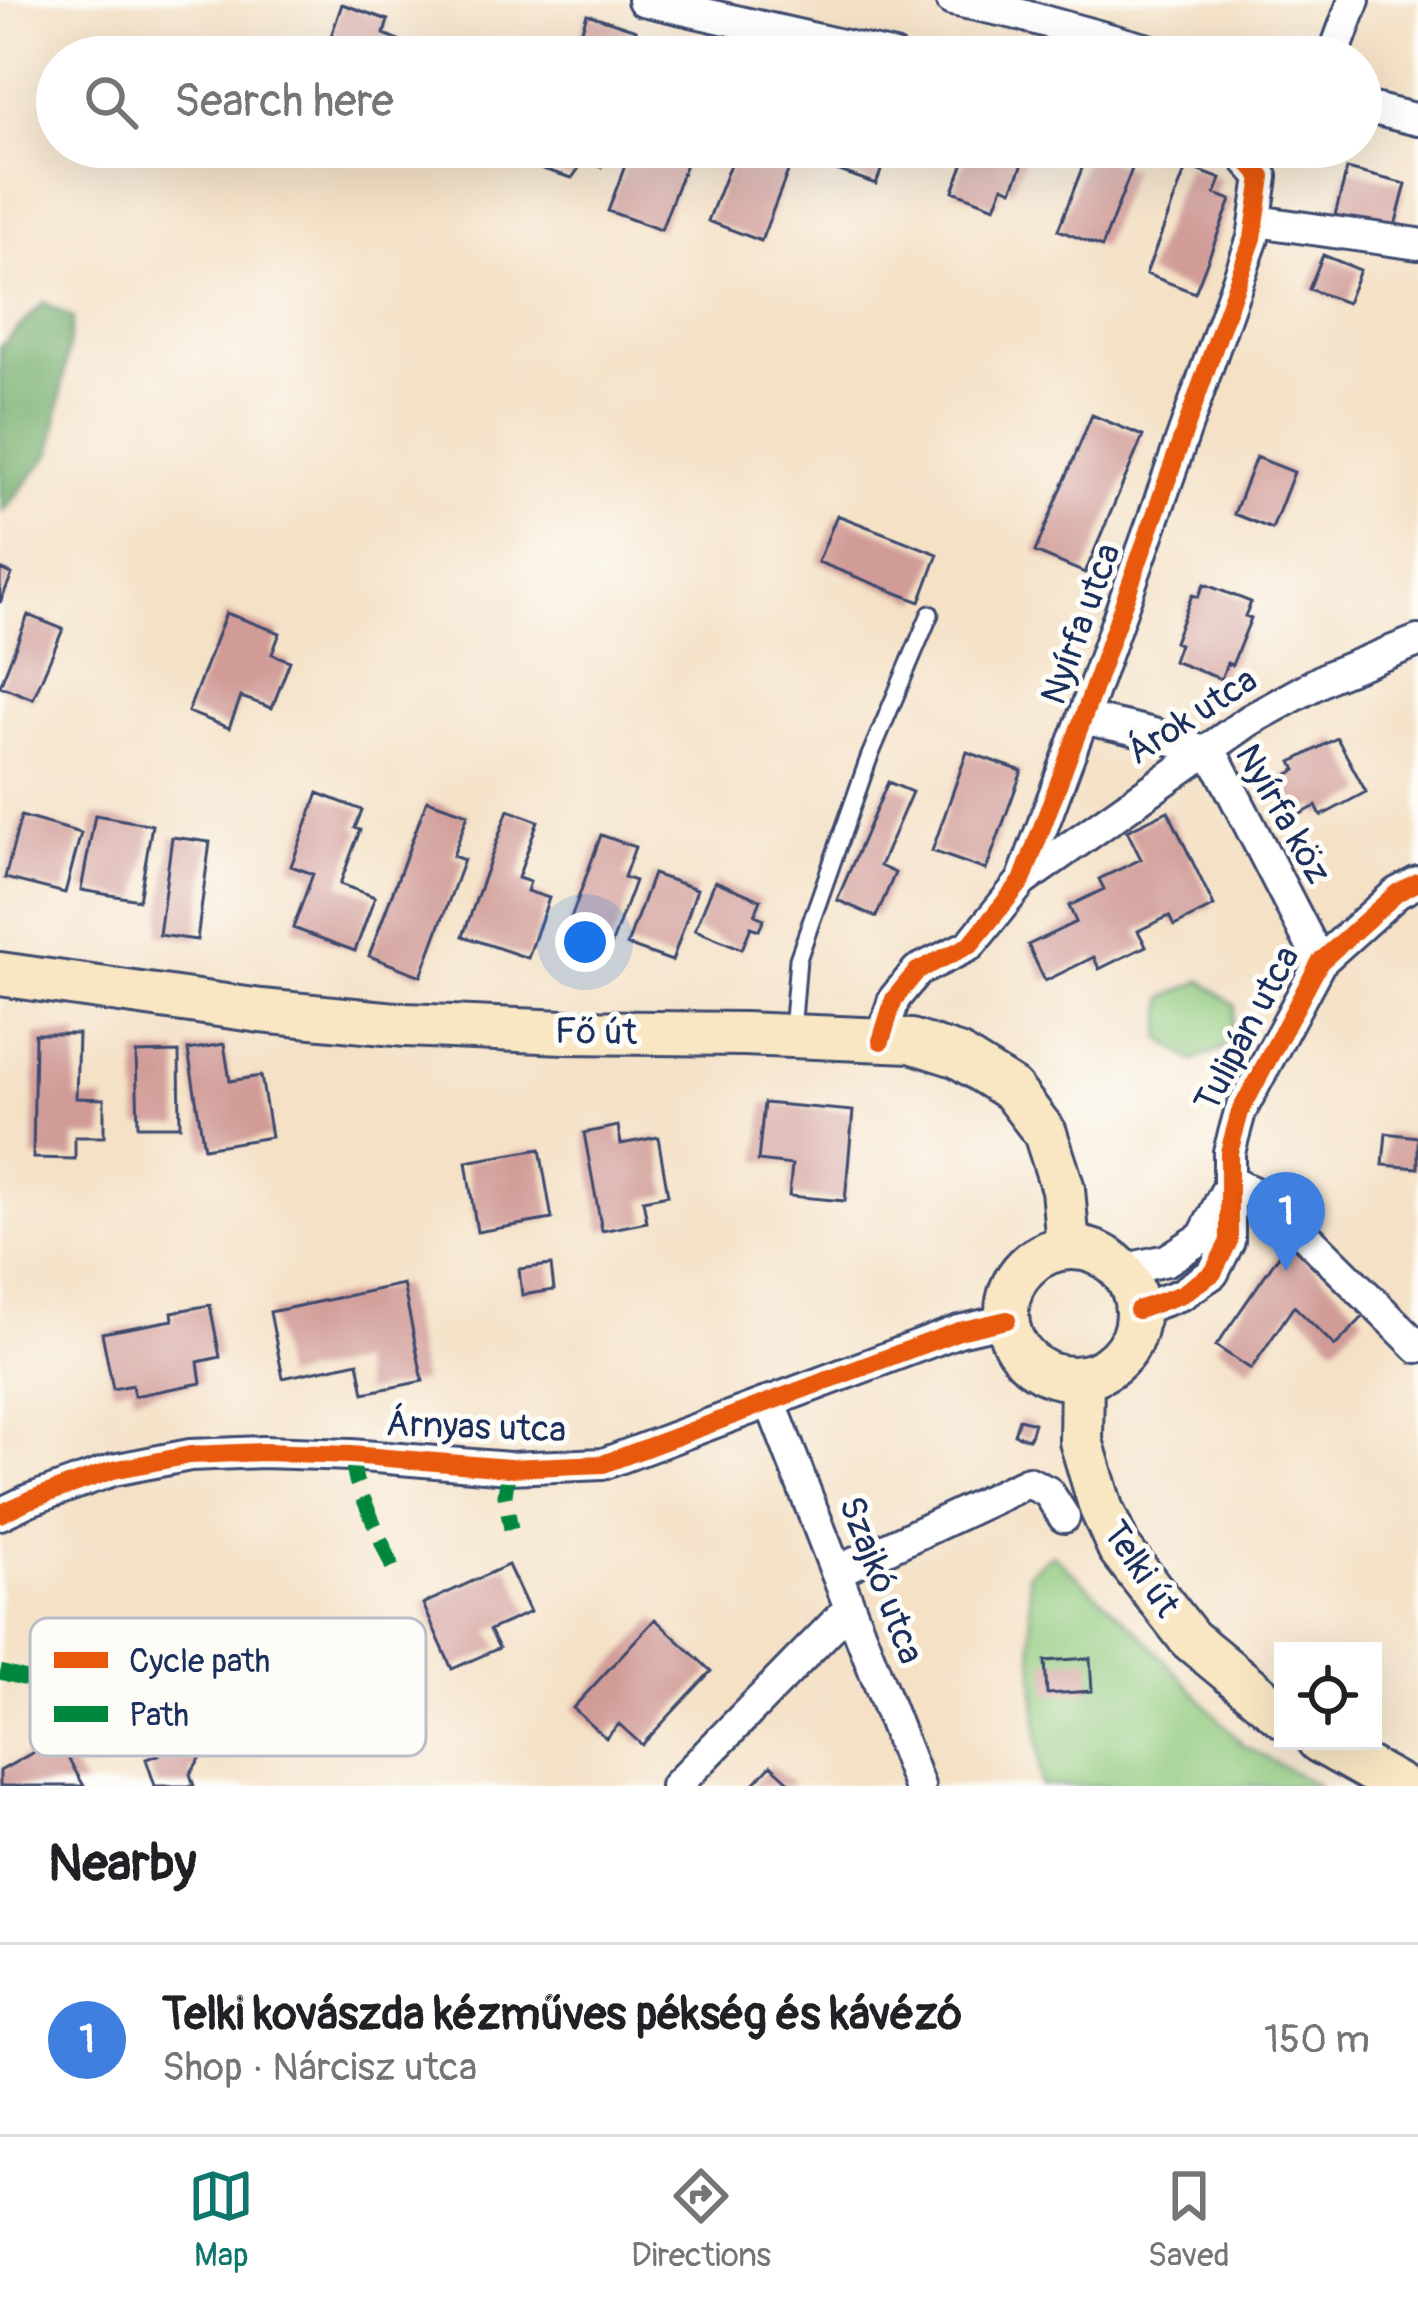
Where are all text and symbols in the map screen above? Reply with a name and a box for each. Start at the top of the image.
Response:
search box [36,36,1382,168]
icon: search [78,69,144,135]
text: Search here [174,74,394,130]
street label: Nyírfa utca [1031,537,1131,711]
street label: Árok utca [1118,657,1266,775]
street label: Nyírfa köz [1225,736,1341,892]
your location [555,912,615,972]
street label: Tulipán utca [1184,938,1310,1120]
street label: Fő út [554,1009,638,1055]
pin: 1 [1247,1172,1325,1271]
street label: Árnyas utca [385,1401,567,1453]
street label: Szajkó utca [829,1490,933,1670]
street label: Telki út [1093,1512,1190,1626]
legend [30,1618,426,1756]
text: Cycle path [129,1641,270,1682]
map controls [1274,1642,1382,1750]
button: locate [1274,1642,1382,1750]
text: Path [129,1695,189,1736]
text: Nearby [48,1832,196,1896]
text: Telki kovászda kézműves pékség és kávézó [162,1987,962,2043]
text: 1 [79,2015,95,2064]
text: 150 m [1264,2015,1370,2064]
text: Shop · Nárcisz utca [162,2043,477,2092]
tab: Map [188,2163,254,2276]
tab: Directions [631,2163,771,2276]
tab: Saved [1148,2163,1230,2276]

